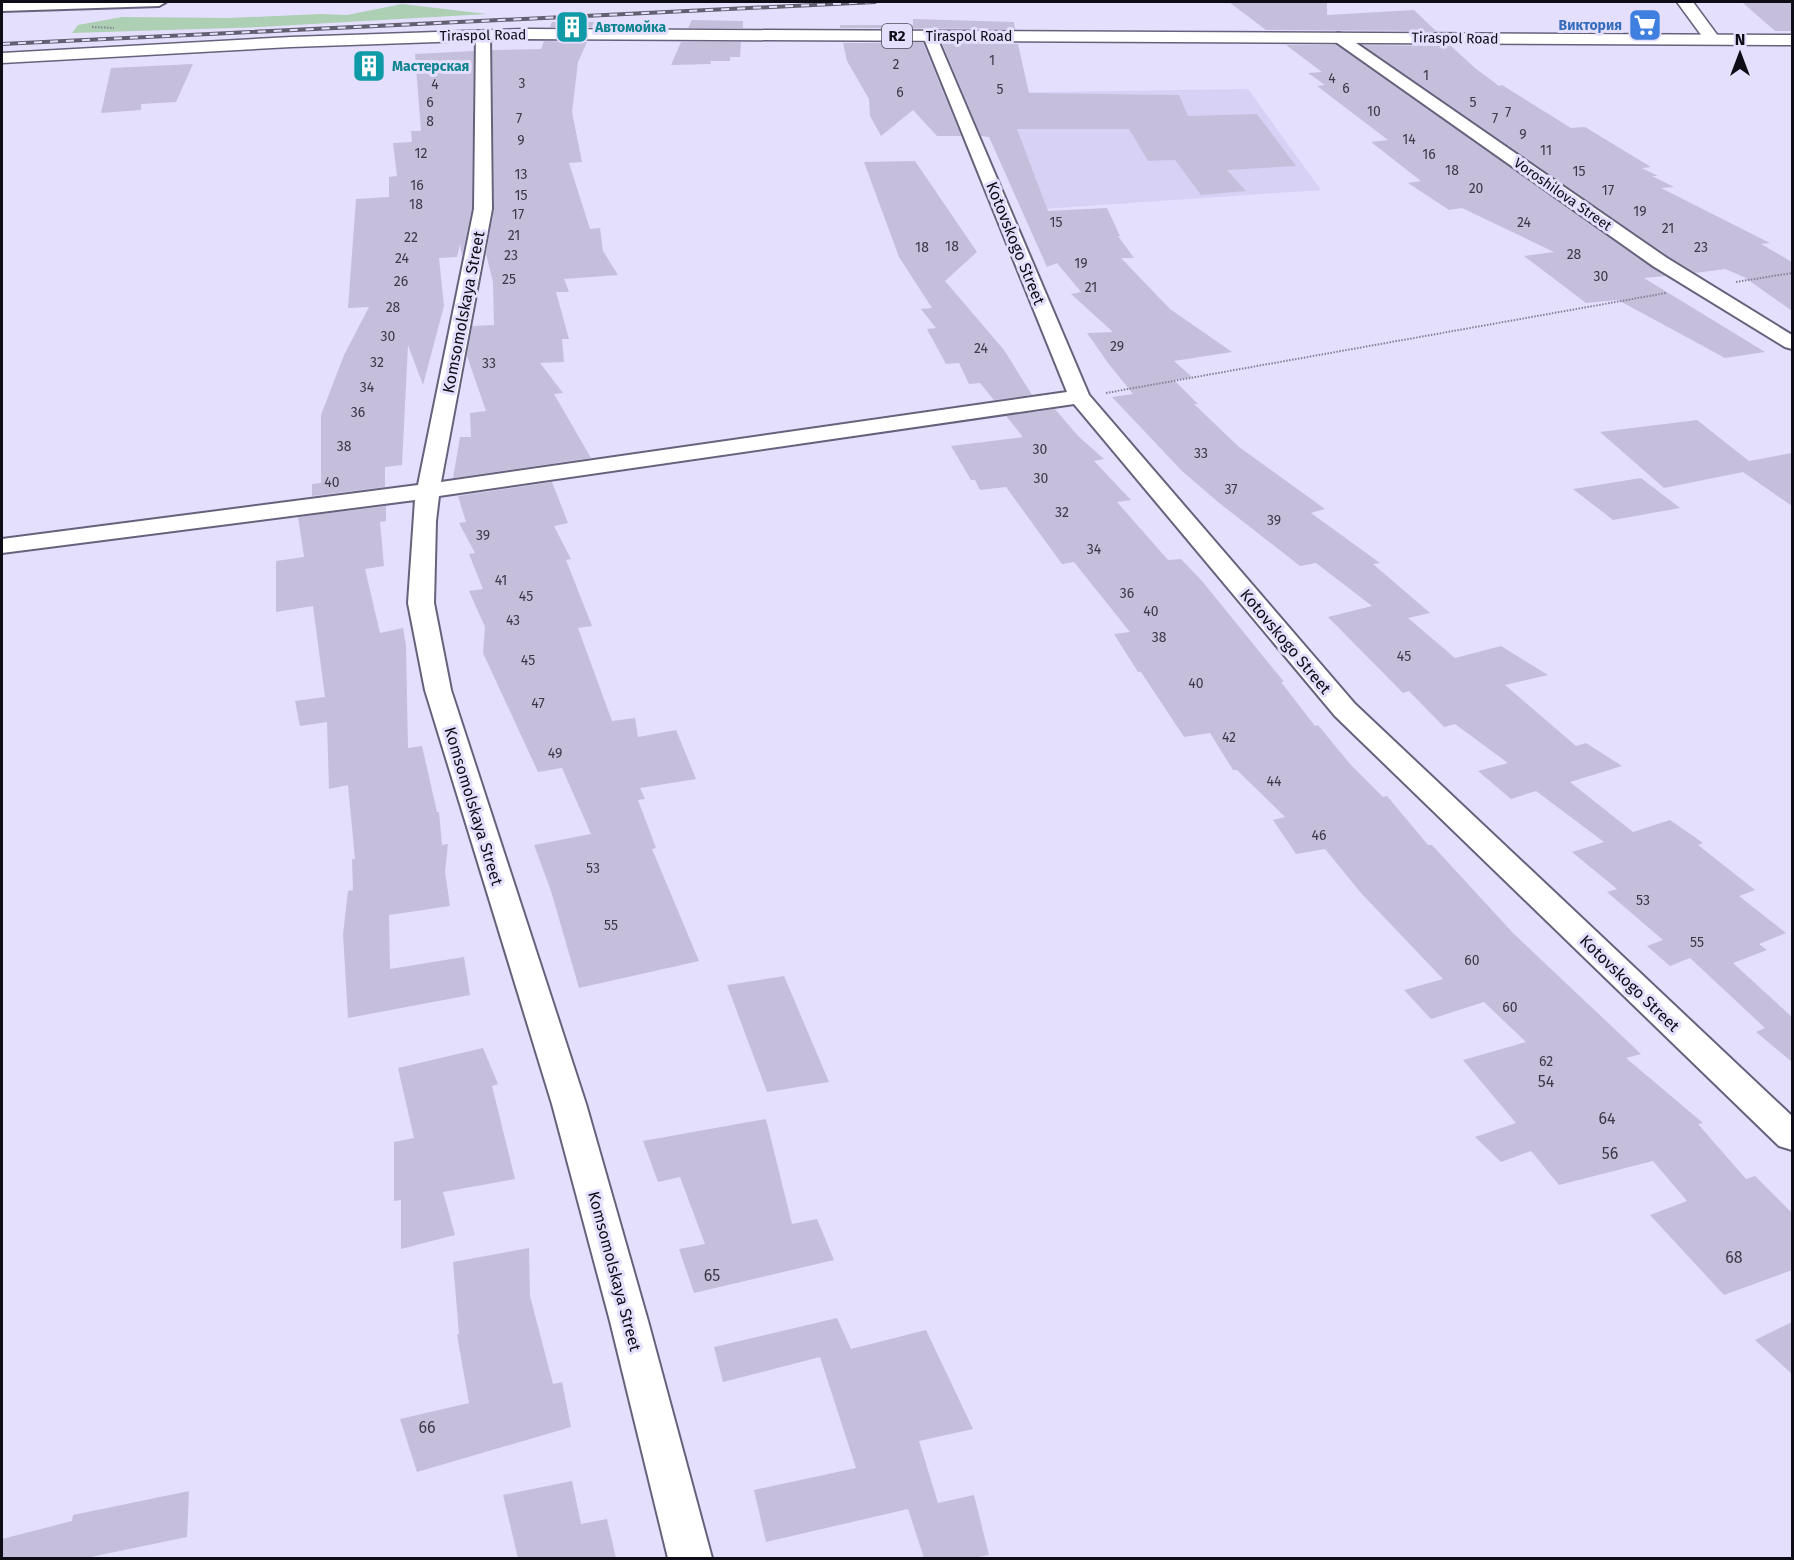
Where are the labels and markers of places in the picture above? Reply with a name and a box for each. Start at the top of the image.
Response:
supermarket icon: Виктория [1627,7,1663,43]
building icon: Автомойка [554,9,590,45]
place label: Виктория [1559,17,1622,34]
place label: Автомойка [594,19,667,36]
building icon: Мастерская [351,48,387,84]
place label: Мастерская [392,58,469,75]

